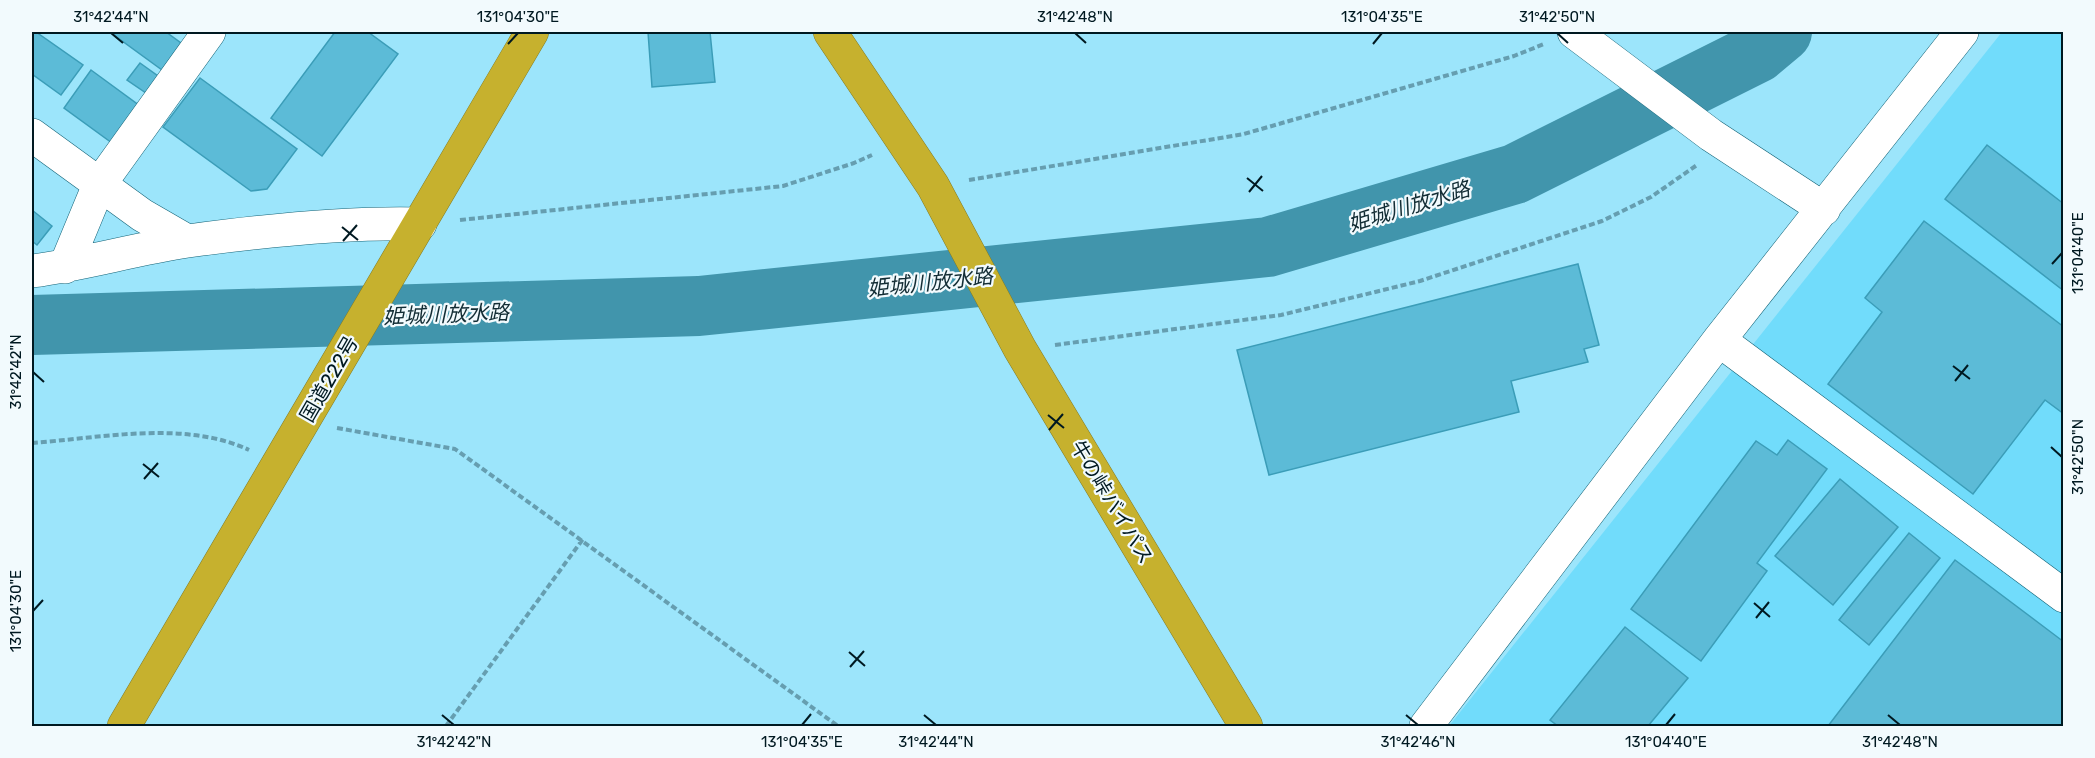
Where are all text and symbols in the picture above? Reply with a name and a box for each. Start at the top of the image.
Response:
text: 31°42'44"N [73,8,149,26]
text: 131°04'30"E [477,8,559,26]
text: 31°42'48"N [1037,8,1113,26]
text: 131°04'35"E [1341,8,1423,26]
text: 31°42'50"N [1519,8,1595,26]
water label: 姫城川放水路 [1345,175,1475,236]
text: 131°04'40"E [2069,212,2087,294]
water label: 姫城川放水路 [866,263,996,301]
water label: 姫城川放水路 [383,299,511,329]
street label: 国道222号 [295,332,363,426]
text: 31°42'42"N [7,334,25,410]
text: 31°42'50"N [2069,419,2087,495]
street label: 牛の峠バイパス [1066,436,1158,568]
text: 131°04'30"E [7,570,25,652]
text: 31°42'42"N [416,733,492,751]
text: 131°04'35"E [761,733,843,751]
text: 31°42'44"N [898,733,974,751]
text: 31°42'46"N [1381,733,1455,751]
text: 131°04'40"E [1625,733,1707,751]
text: 31°42'48"N [1862,733,1938,751]

